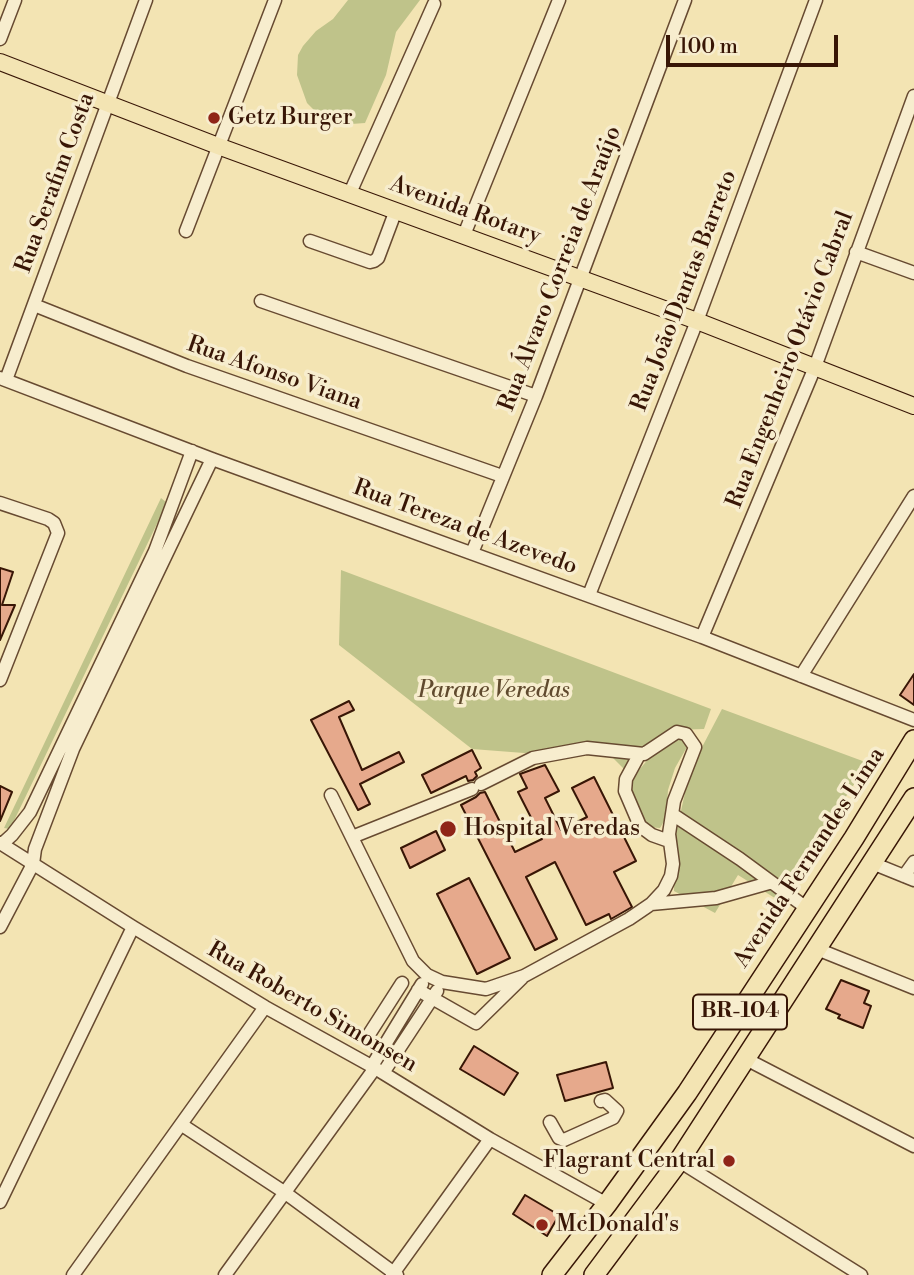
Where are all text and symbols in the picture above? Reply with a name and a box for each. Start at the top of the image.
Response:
scale bar [669,21,841,65]
text: 100 m [679,34,738,60]
street label: Rua Serafim Costa [11,89,101,277]
place label: Getz Burger [228,104,353,132]
marker: Getz Burger [206,110,222,126]
street label: Rua Álvaro Correia de Araújo [494,123,628,415]
street label: Rua João Dantas Barreto [626,167,744,415]
street label: Avenida Rotary [386,171,544,251]
street label: Rua Engenheiro Otávio Cabral [722,208,860,512]
street label: Rua Afonso Viana [183,331,365,417]
street label: Rua Tereza de Azevedo [349,475,581,581]
park label: Parque Veredas [418,677,570,705]
street label: Avenida Fernandes Lima [729,743,891,973]
place label: Hospital Veredas [464,815,640,843]
marker: Hospital Veredas [438,819,458,839]
street label: Rua Roberto Simonsen [202,937,422,1079]
road number: BR-104 [693,995,787,1030]
place label: Flagrant Central [543,1147,715,1175]
marker: Flagrant Central [721,1153,737,1169]
place label: McDonald's [556,1211,679,1239]
marker: McDonald's [534,1217,550,1233]

